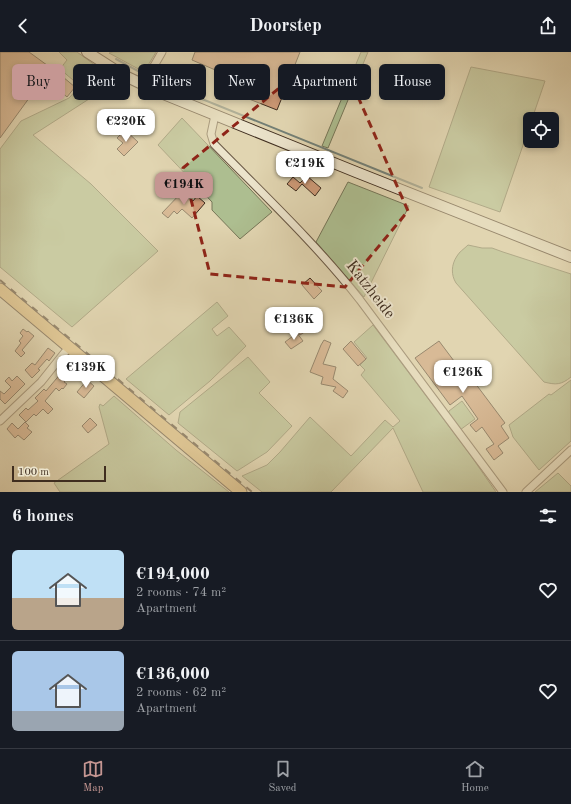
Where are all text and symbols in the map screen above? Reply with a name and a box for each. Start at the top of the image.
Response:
icon: back [12,15,34,37]
icon: share [537,15,559,37]
text: Doorstep [249,17,322,35]
chip: Buy [12,64,65,100]
chip: Rent [73,64,130,100]
chip: Filters [138,64,206,100]
chip: New [214,64,270,100]
chip: Apartment [278,64,371,100]
chip: House [379,64,445,100]
pin: €220K [98,109,154,143]
map controls [523,112,559,148]
button: locate [523,112,559,148]
text: €220K [106,115,146,128]
pin: €219K [277,151,333,185]
text: €219K [285,157,325,170]
pin: €194K [156,172,212,206]
text: €194K [164,178,204,191]
street label: Katzheide [343,258,397,322]
pin: €136K [266,307,322,341]
text: €136K [274,313,314,326]
pin: €139K [58,355,114,389]
pin: €126K [435,360,491,394]
text: €139K [66,361,106,374]
text: €126K [443,366,483,379]
scale bar [12,464,106,483]
text: 100 m [18,467,49,478]
icon: filters [537,505,559,527]
text: 6 homes [12,508,74,525]
icon: home [44,566,92,614]
text: €194,000 [136,566,210,583]
icon: heart [537,579,559,601]
text: 2 rooms · 74 m² [136,586,226,599]
text: Apartment [136,602,197,615]
text: €136,000 [136,666,210,683]
icon: home [44,667,92,715]
icon: heart [537,680,559,702]
text: 2 rooms · 62 m² [136,686,226,699]
text: Apartment [136,702,197,715]
tab: Map [82,758,104,796]
tab: Saved [269,758,297,796]
tab: Home [461,758,489,796]

